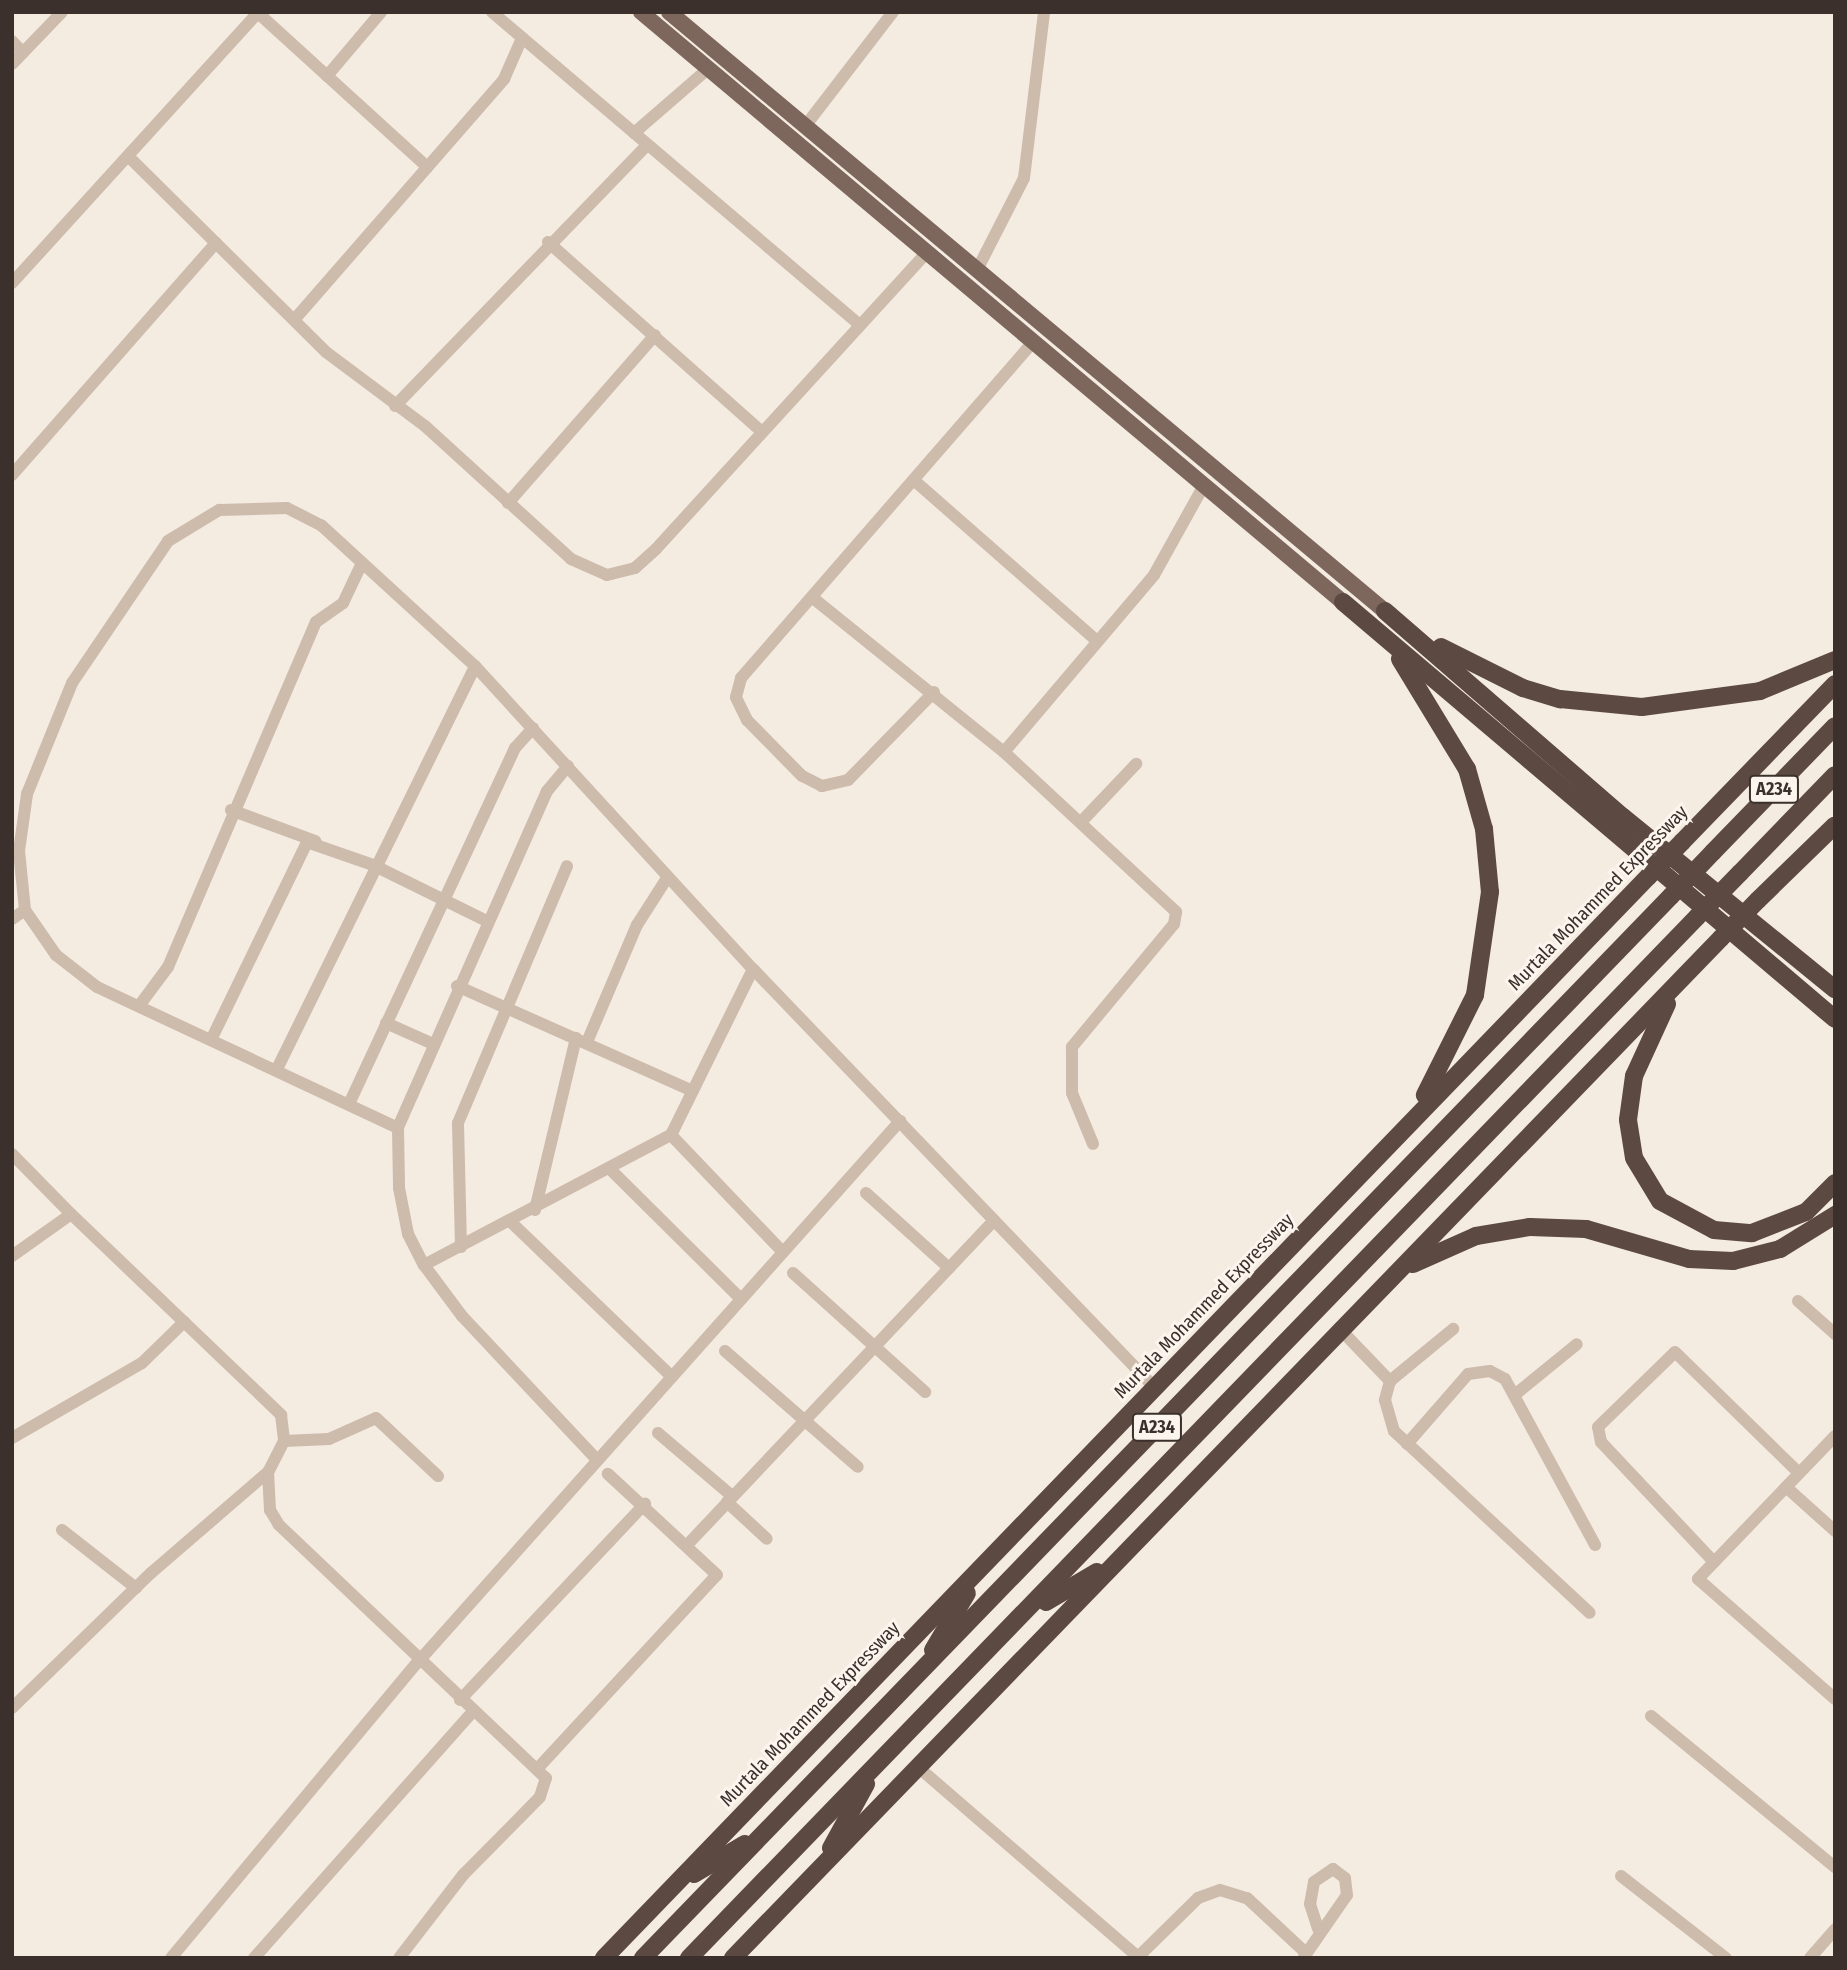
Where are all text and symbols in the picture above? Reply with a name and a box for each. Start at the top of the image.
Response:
road number: A234 [1748,774,1800,804]
street label: Murtala Mohammed Expressway [1503,801,1693,995]
street label: Murtala Mohammed Expressway [1109,1209,1299,1403]
road number: A234 [1131,1412,1183,1442]
street label: Murtala Mohammed Expressway [715,1617,905,1811]

